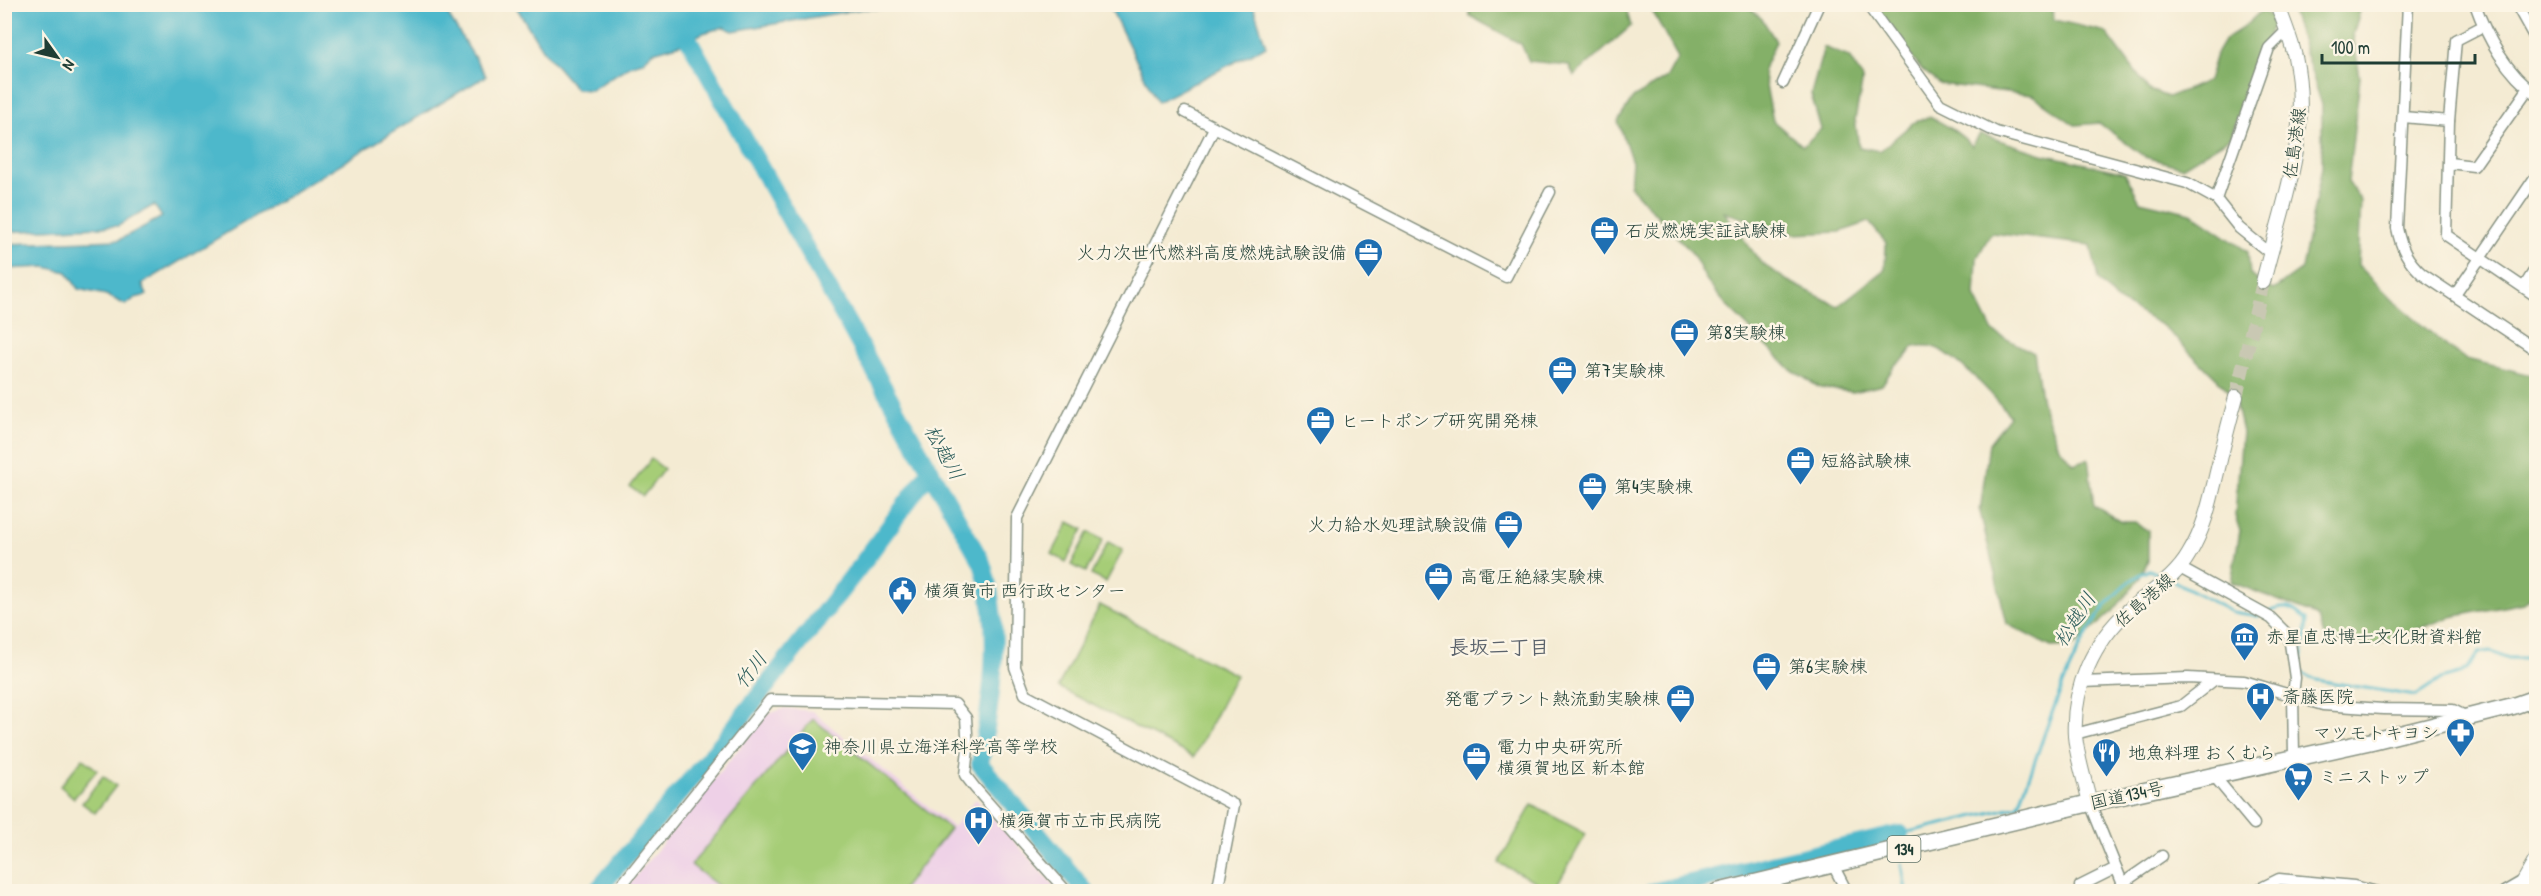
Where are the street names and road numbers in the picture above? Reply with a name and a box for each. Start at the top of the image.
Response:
street label: 佐島港線 [2277,106,2311,180]
street label: 佐島港線 [2109,567,2179,633]
street label: 国道134号 [2088,775,2166,815]
road number: 134 [1888,836,1920,862]

